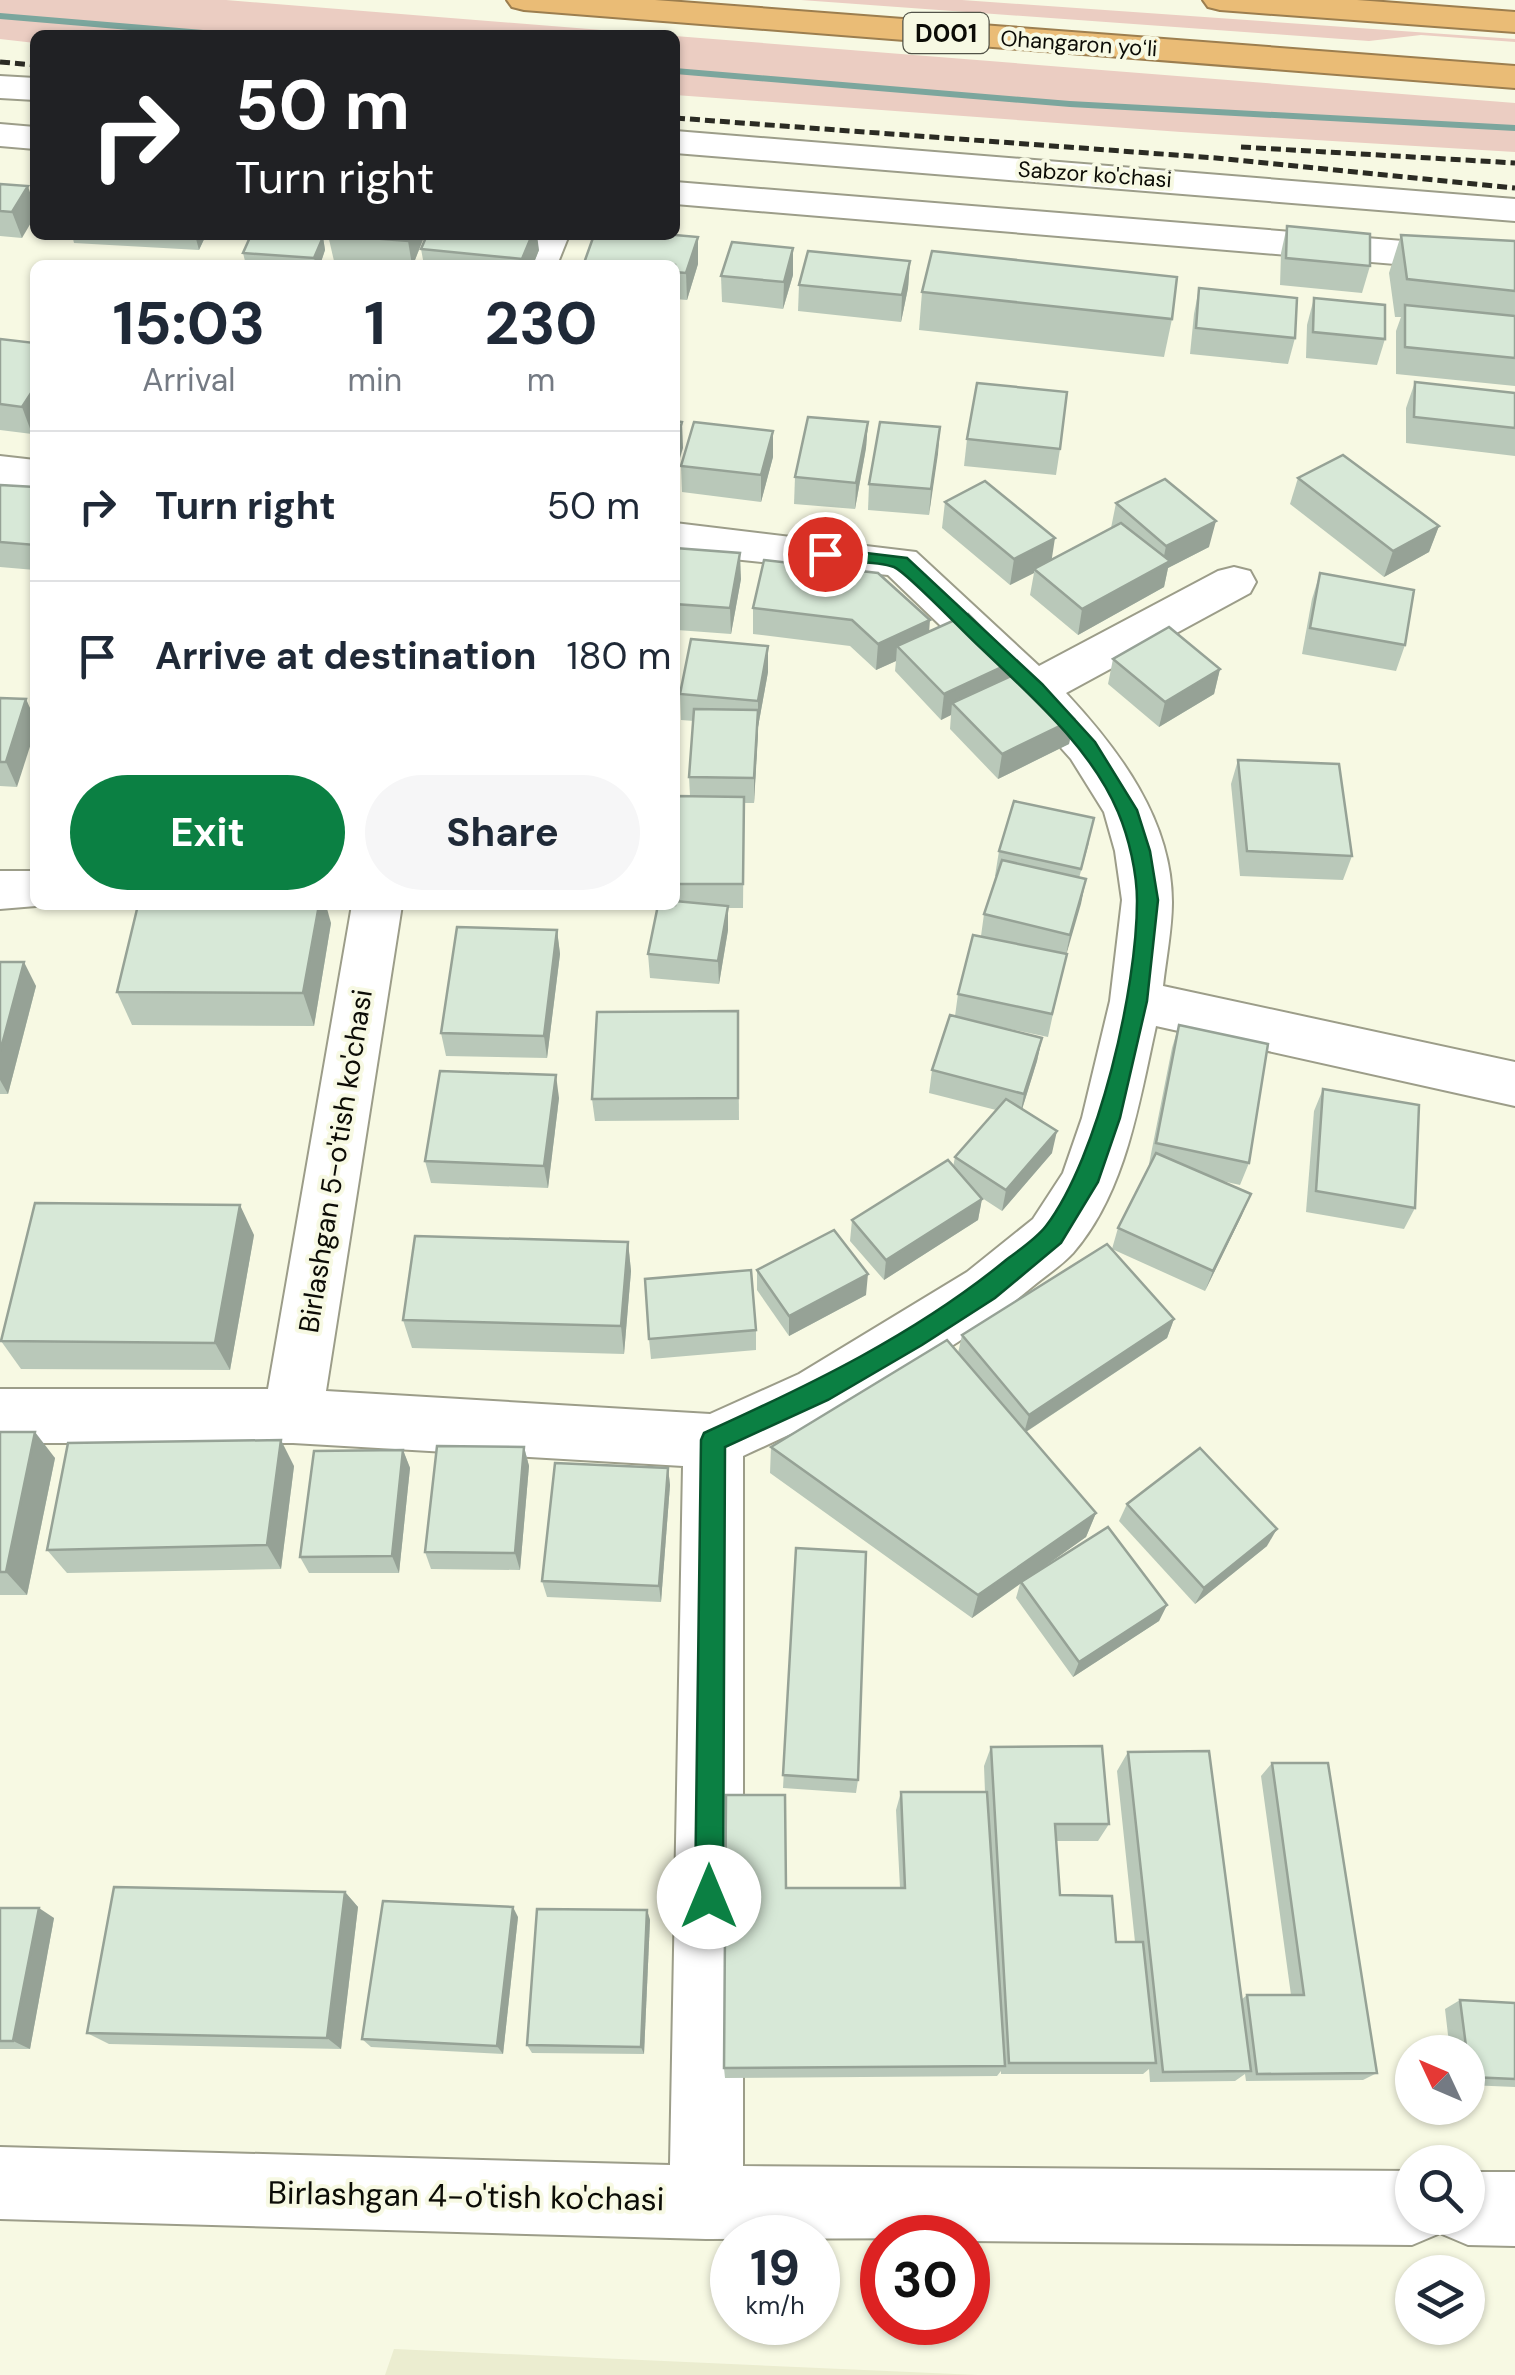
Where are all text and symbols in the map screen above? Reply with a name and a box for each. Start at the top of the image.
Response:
road number: D001 [904,13,988,53]
street label: Ohangaron yoʻli [1000,24,1158,63]
text: 50 m [235,60,410,151]
icon: right [70,70,200,200]
text: Turn right [235,148,434,207]
street label: Sabzor ko'chasi [1017,155,1173,194]
text: 15:03 [112,284,265,363]
text: 1 [364,284,386,363]
text: 230 [485,284,598,363]
text: Arrival [142,359,235,401]
text: min [348,359,402,401]
text: m [527,359,555,401]
icon: right [70,479,125,534]
text: Turn right [155,481,336,531]
text: 50 m [547,481,640,531]
pin [783,512,868,597]
icon: arrive [798,527,853,582]
icon: arrive [70,629,125,684]
text: Arrive at destination [155,631,537,681]
text: 180 m [567,631,671,681]
button: Exit [70,775,345,890]
button: Share [365,775,640,890]
street label: Birlashgan 5-o'tish ko'chasi [290,987,381,1335]
position arrow [657,1845,761,1949]
north arrow [1395,2035,1485,2125]
map controls [1395,2035,1485,2345]
button: search [1395,2145,1485,2235]
street label: Birlashgan 4-o'tish ko'chasi [267,2172,665,2220]
speed limit sign: 30 [860,2215,990,2345]
text: 19 [750,2235,800,2301]
button: layers [1395,2255,1485,2345]
text: km/h [745,2289,805,2322]

